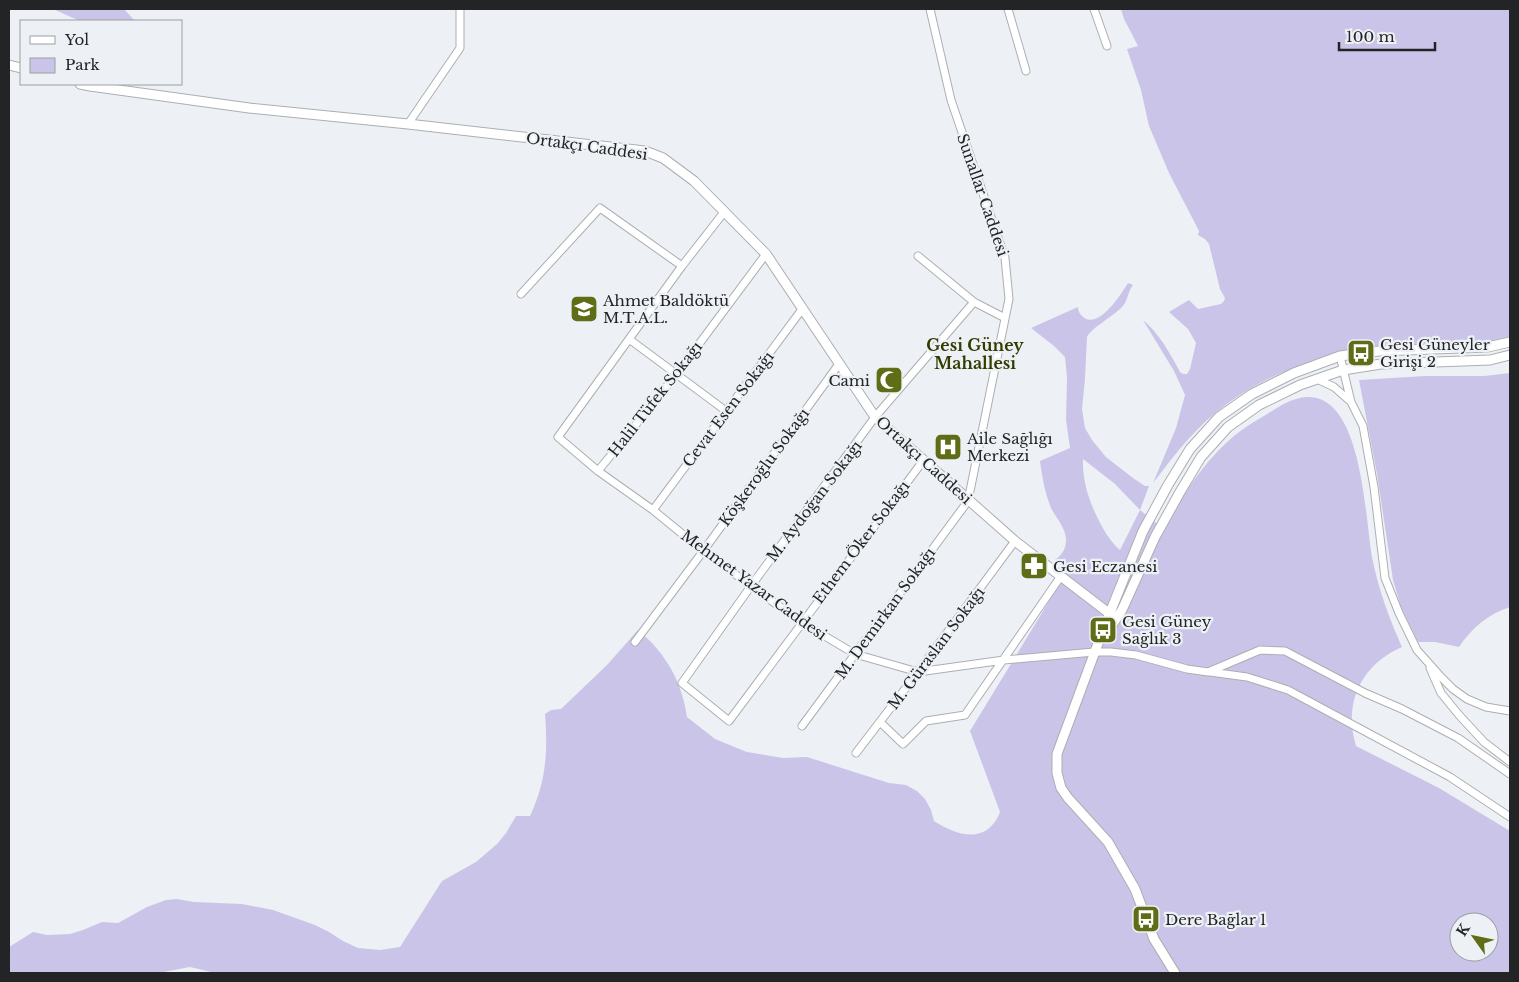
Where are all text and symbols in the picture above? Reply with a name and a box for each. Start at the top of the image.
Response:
legend [20,20,182,85]
scale bar [1339,20,1435,52]
text: 100 m [1346,27,1395,46]
text: Yol [64,30,89,49]
text: Park [65,55,101,74]
street label: Ortakçı Caddesi [525,128,649,164]
street label: Sunallar Caddesi [953,131,1013,259]
place label: Ahmet Baldöktü M.T.A.L. [602,291,729,327]
school or university icon: Ahmet Baldöktü M.T.A.L. [569,294,599,324]
district label: Gesi Güney Mahallesi [926,335,1024,373]
place label: Gesi Güneyler Girişi 2 [1380,335,1491,371]
street label: Halil Tüfek Sokağı [604,338,706,460]
bus stop icon: Gesi Güneyler Girişi 2 [1346,338,1376,368]
street label: Cevat Esen Sokağı [678,347,778,471]
mosque icon: Cami [874,365,904,395]
place label: Cami [828,371,870,390]
street label: Köşkeroğlu Sokağı [715,404,813,530]
street label: Ortakçı Caddesi [872,412,976,508]
place label: Aile Sağlığı Merkezi [966,429,1053,465]
hospital icon: Aile Sağlığı Merkezi [933,432,963,462]
street label: M. Aydoğan Sokağı [762,437,866,565]
street label: Ethem Öker Sokağı [808,477,914,607]
street label: Mehmet Yazar Caddesi [677,526,831,644]
street label: M. Demirkan Sokağı [831,543,939,683]
pharmacy icon: Gesi Eczanesi [1019,551,1049,581]
place label: Gesi Eczanesi [1053,557,1157,576]
street label: M. Güraslan Sokağı [884,583,988,713]
place label: Gesi Güney Sağlık 3 [1122,612,1212,648]
bus stop icon: Gesi Güney Sağlık 3 [1088,615,1118,645]
bus stop icon: Dere Bağlar 1 [1131,904,1161,934]
place label: Dere Bağlar 1 [1165,910,1267,929]
north arrow [1449,912,1499,962]
text: K [1452,920,1474,940]

